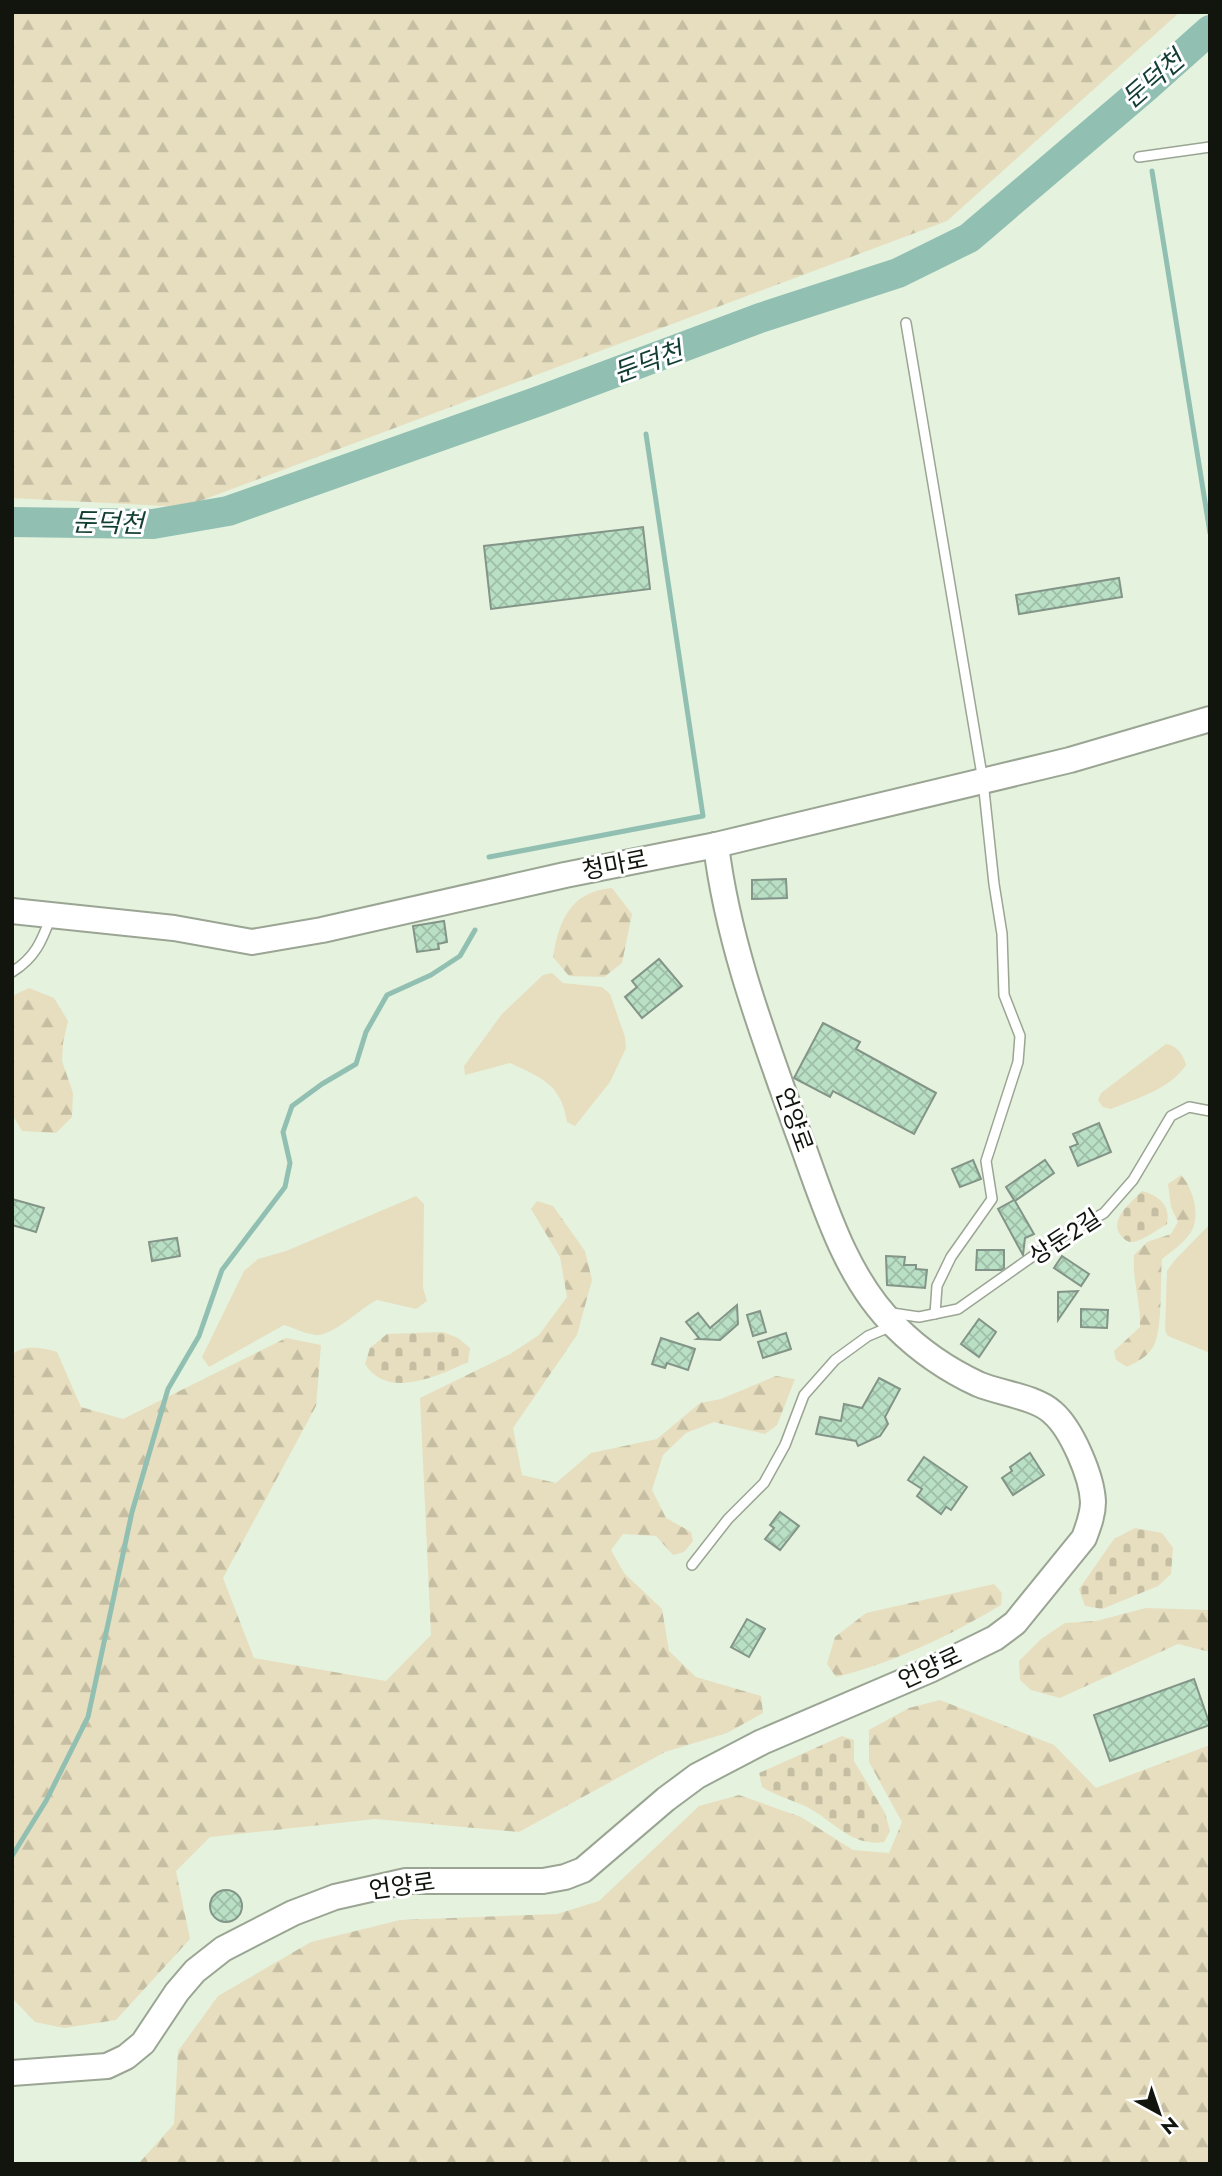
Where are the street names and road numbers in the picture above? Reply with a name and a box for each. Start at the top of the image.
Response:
street label: 청마로 [579,841,651,888]
street label: 언양로 [767,1083,822,1157]
street label: 상둔2길 [1022,1200,1108,1273]
street label: 언양로 [892,1638,967,1697]
street label: 언양로 [367,1864,437,1907]

